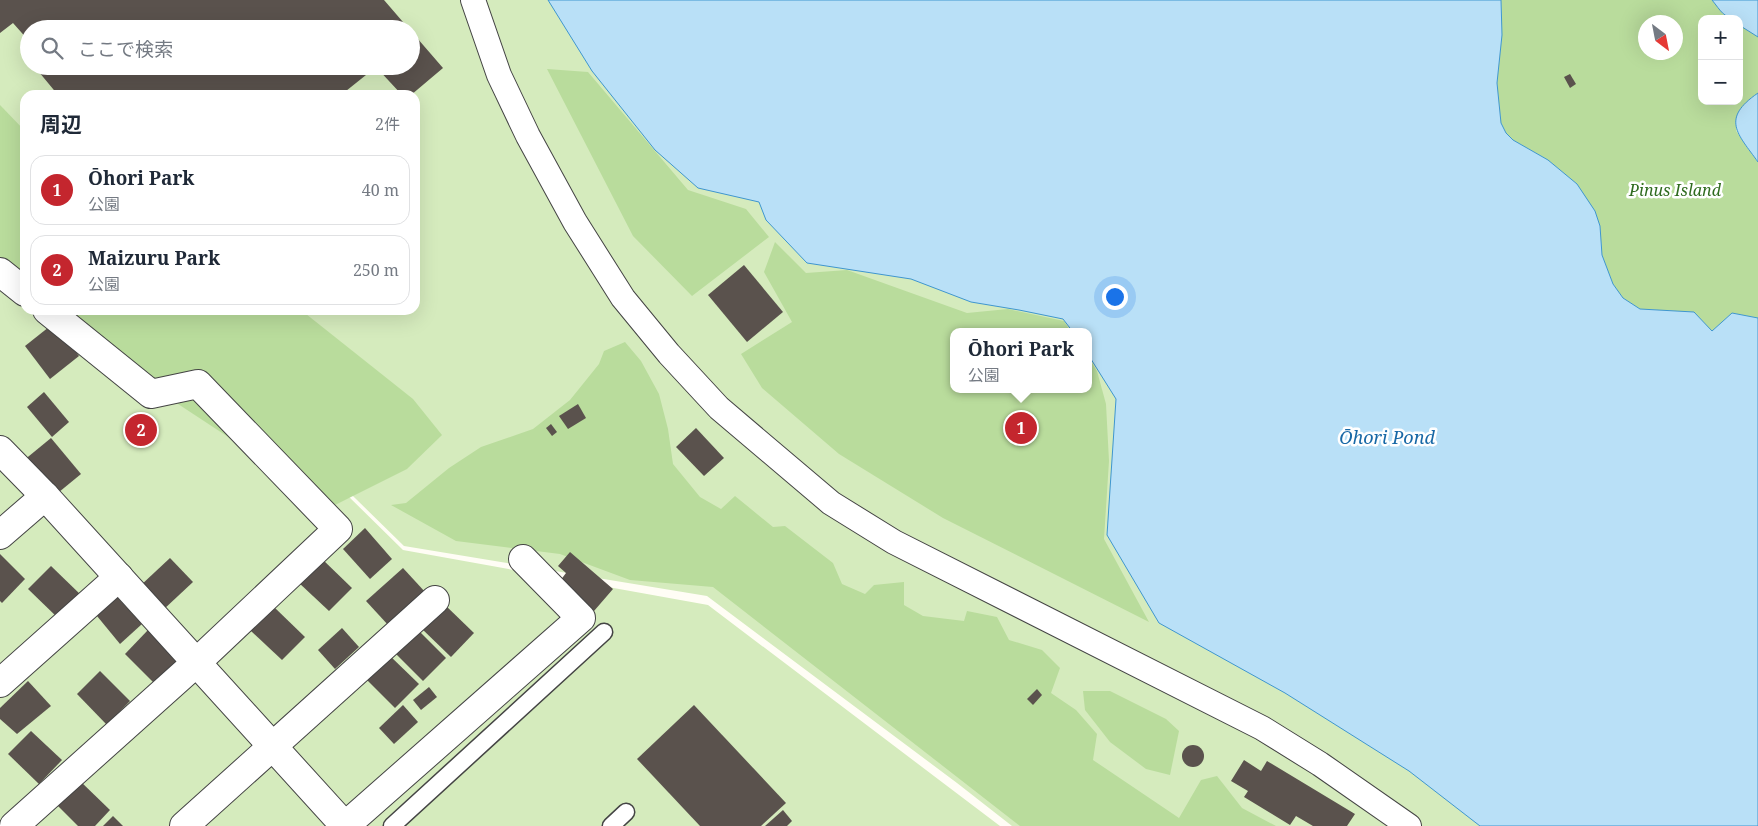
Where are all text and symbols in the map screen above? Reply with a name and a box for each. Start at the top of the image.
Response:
north arrow [1638,15,1683,60]
map controls [1698,15,1743,105]
button: + [1698,15,1743,60]
search box [20,20,420,75]
icon: search [38,34,66,62]
text: ここで検索 [78,36,173,62]
button: − [1698,60,1743,105]
text: 周辺 [40,110,82,138]
text: 2件 [375,113,400,135]
text: Ōhori Park [88,165,194,191]
text: 1 [52,179,62,201]
text: 40 m [362,179,399,201]
park label: Pinus Island [1628,179,1722,201]
text: 公園 [88,193,120,215]
text: Maizuru Park [88,245,220,271]
text: 2 [52,259,62,281]
text: 250 m [353,259,399,281]
text: 公園 [88,273,120,295]
your location [1102,284,1128,310]
popup [950,328,1092,393]
text: Ōhori Park [968,336,1074,362]
text: 公園 [968,364,1000,386]
pin: 1 [1005,409,1037,447]
pin: 2 [125,411,157,449]
water label: Ōhori Pond [1339,425,1435,449]

